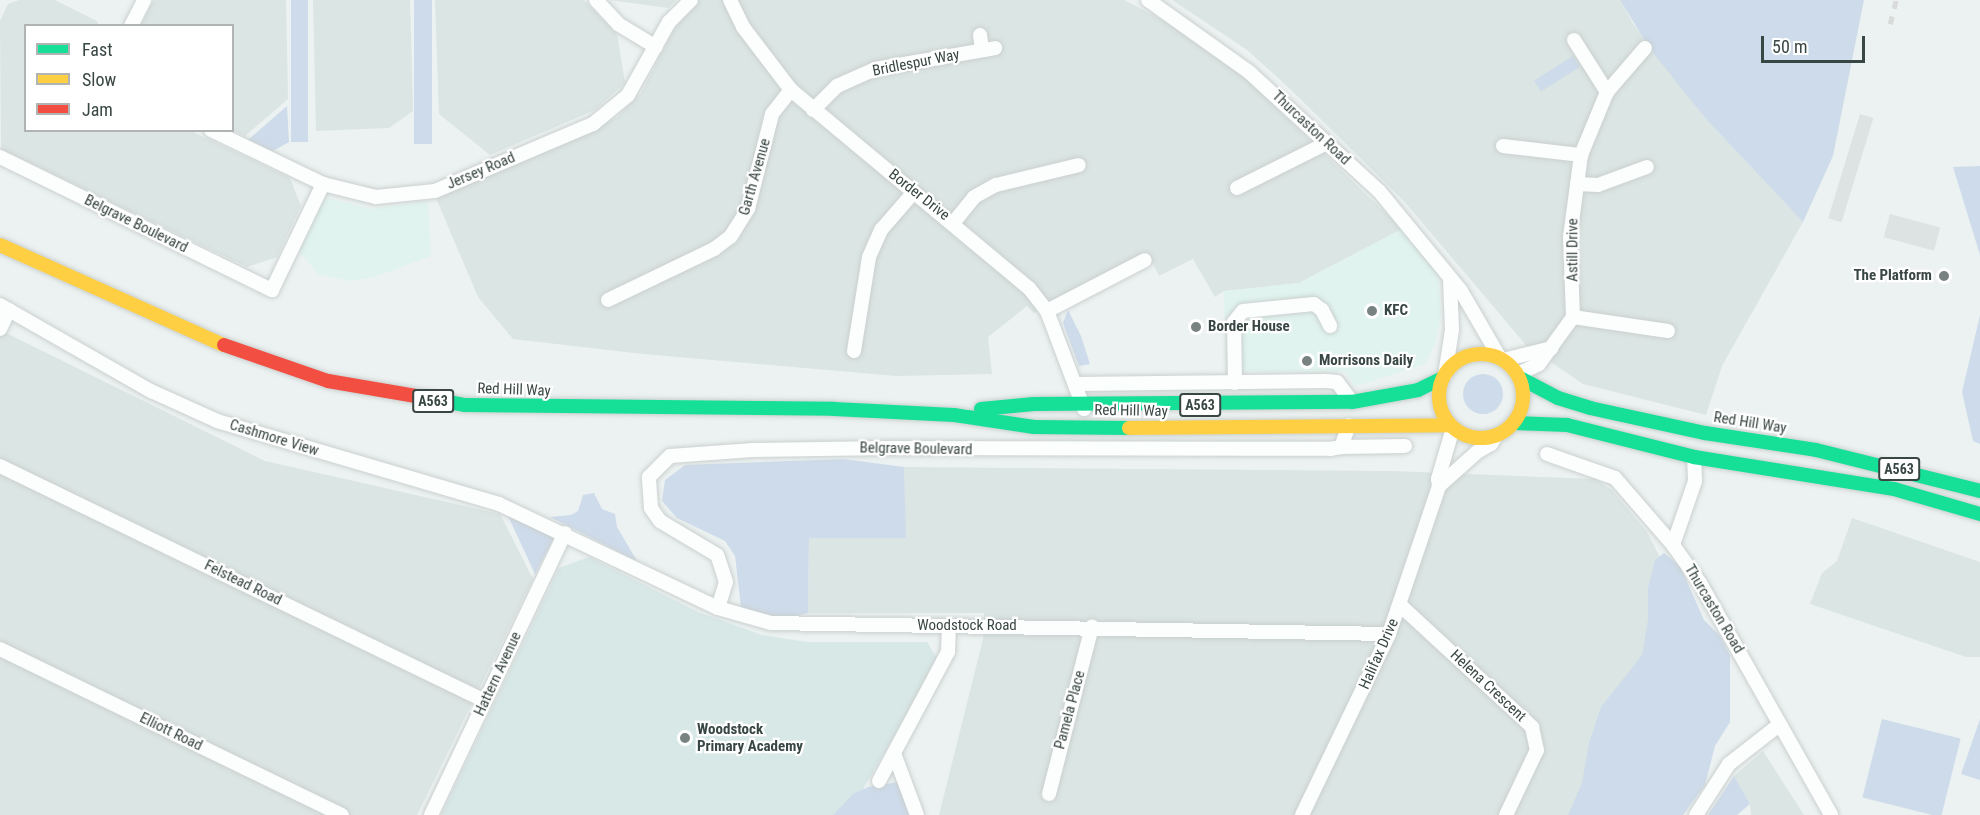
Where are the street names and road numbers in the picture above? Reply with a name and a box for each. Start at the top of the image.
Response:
street label: Bridlespur Way [871,46,961,80]
street label: Thurcaston Road [1268,87,1354,169]
street label: Garth Avenue [735,136,775,218]
street label: Jersey Road [444,149,518,193]
street label: Border Drive [885,166,953,224]
street label: Belgrave Boulevard [81,191,191,257]
street label: Astill Drive [1564,218,1582,282]
street label: Red Hill Way [477,380,551,400]
road number: A563 [412,390,454,412]
road number: A563 [1179,394,1221,416]
street label: Red Hill Way [1094,401,1168,421]
street label: Red Hill Way [1712,408,1788,438]
street label: Cashmore View [227,416,321,460]
street label: Belgrave Boulevard [859,439,973,459]
road number: A563 [1878,458,1920,480]
street label: Felstead Road [201,556,285,610]
street label: Thurcaston Road [1680,561,1748,657]
street label: Halifax Drive [1355,616,1403,692]
street label: Woodstock Road [917,617,1017,635]
street label: Hattern Avenue [471,629,525,719]
street label: Helena Crescent [1446,646,1530,726]
street label: Pamela Place [1051,669,1089,751]
street label: Elliott Road [137,709,205,755]

